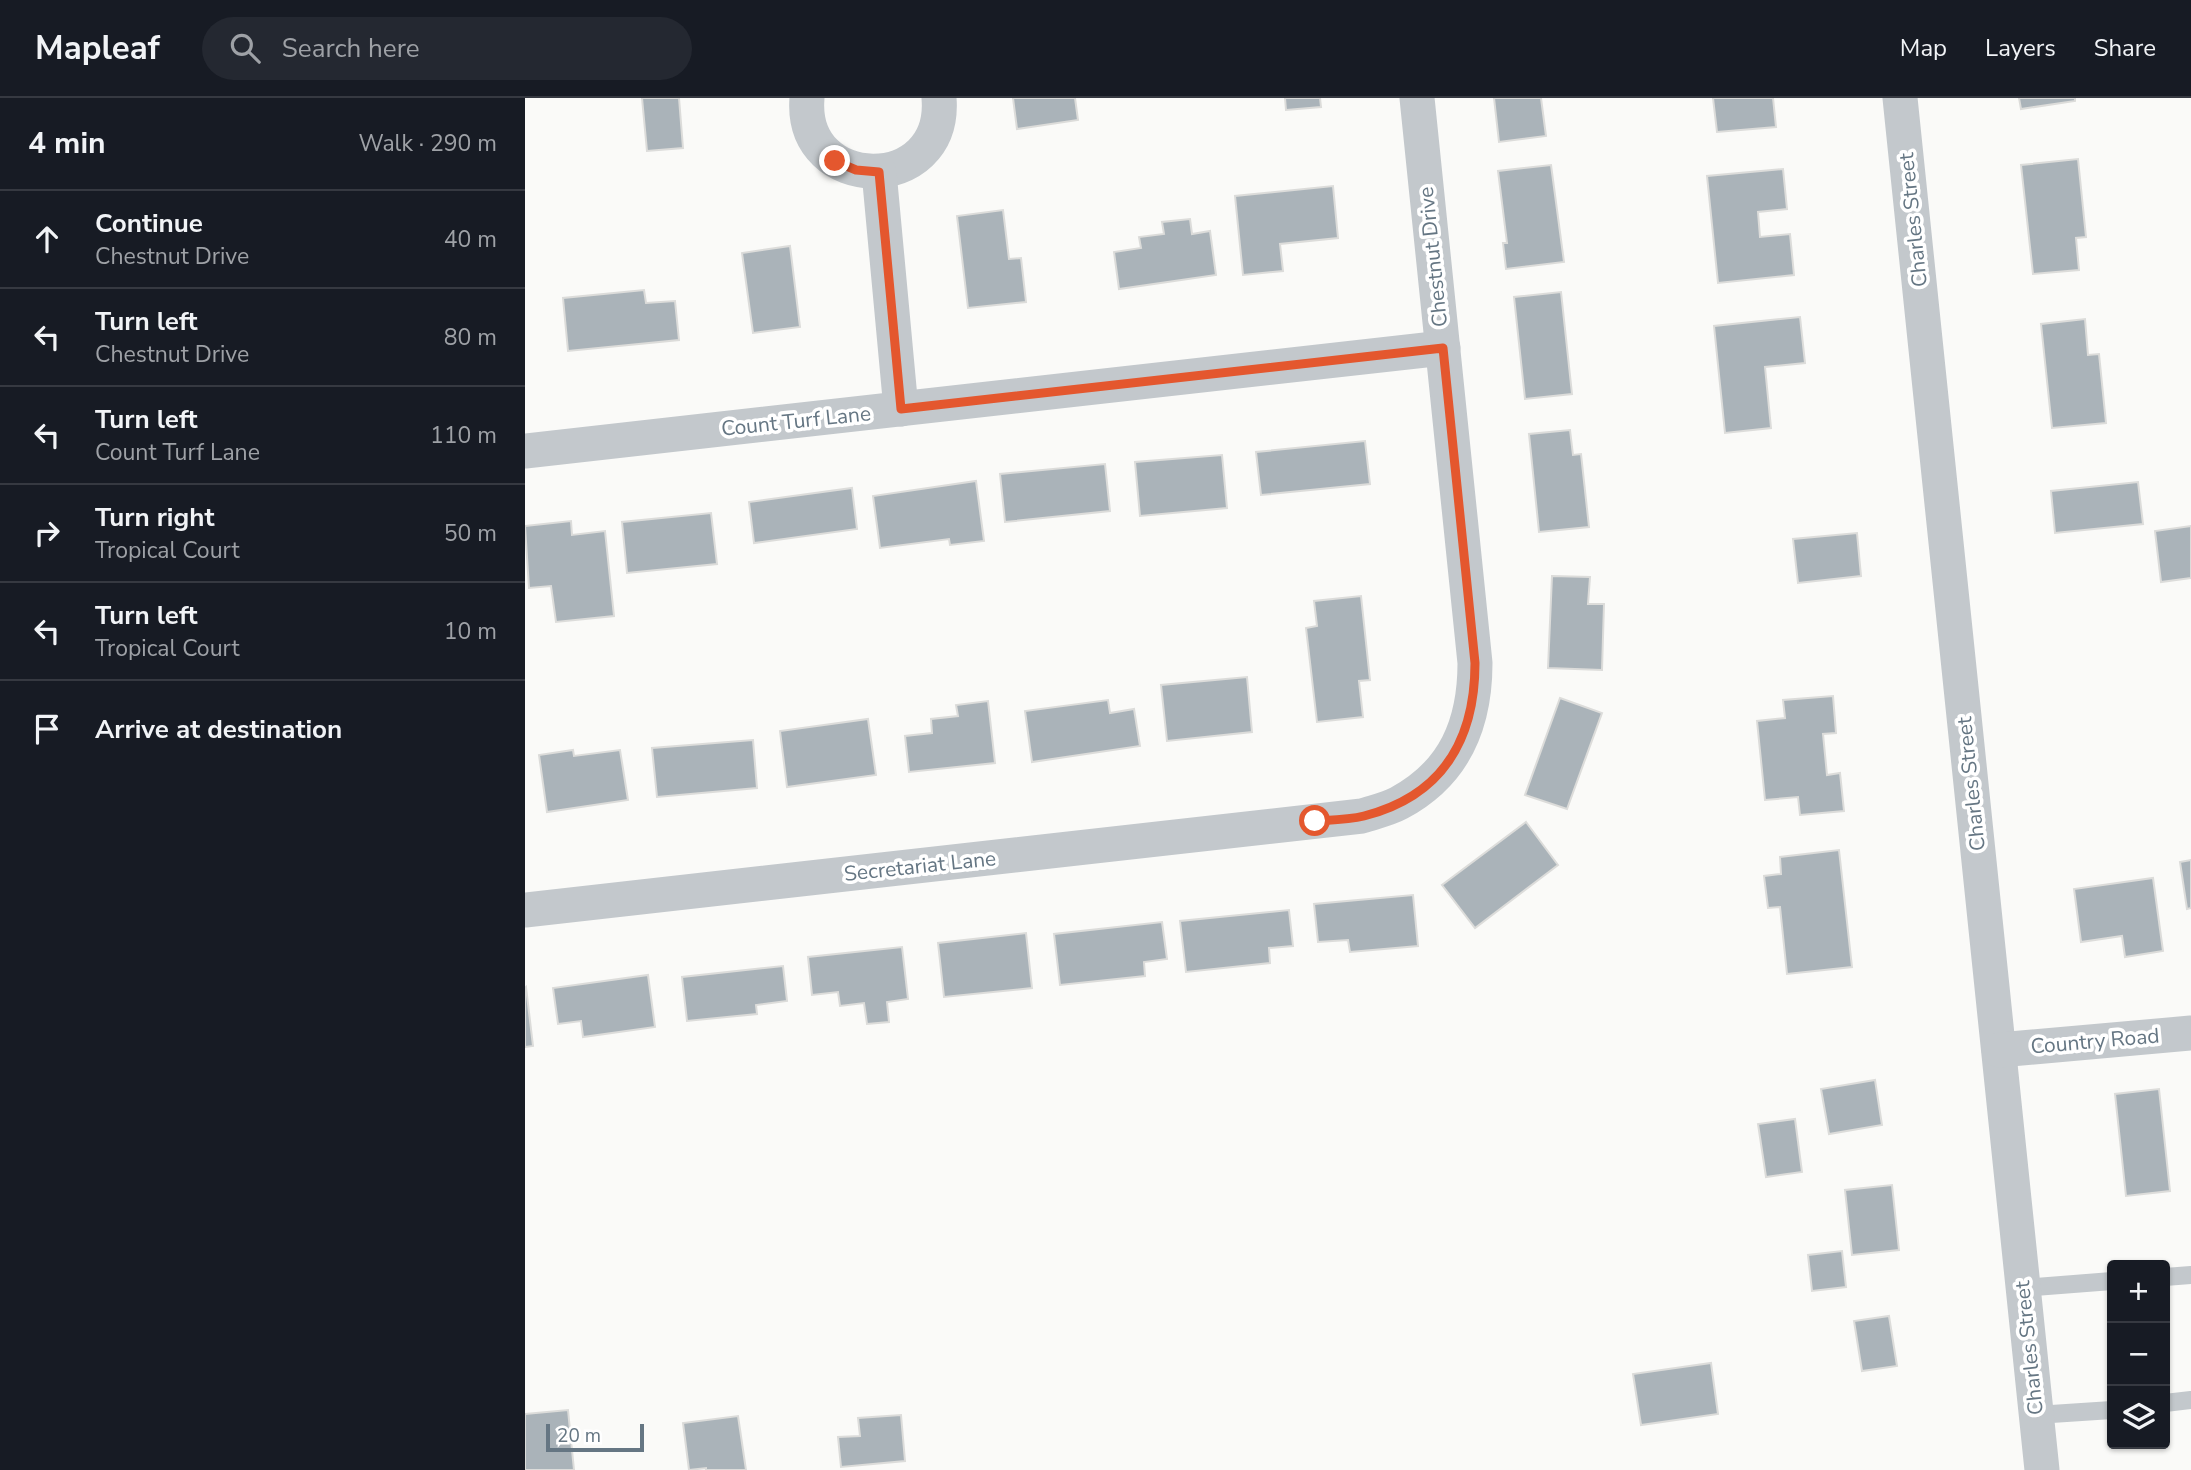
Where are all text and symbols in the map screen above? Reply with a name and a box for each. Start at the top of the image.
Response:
search box [202,17,692,80]
text: Mapleaf [35,26,160,71]
icon: search [226,29,264,67]
text: Search here [282,31,420,66]
text: Map [1900,32,1947,64]
text: Layers [1985,32,2056,64]
text: Share [2094,32,2156,64]
text: 4 min [28,123,106,164]
text: Walk · 290 m [358,128,497,159]
route end [819,145,850,176]
street label: Charles Street [1892,151,1934,288]
street label: Chestnut Drive [1412,186,1454,328]
text: Continue [95,206,203,241]
icon: ahead [28,220,66,258]
text: 40 m [444,224,497,255]
text: Chestnut Drive [95,241,249,272]
text: Turn left [95,304,198,339]
icon: left [28,318,66,356]
text: 80 m [444,322,497,353]
text: Chestnut Drive [95,339,249,370]
street label: Count Turf Lane [720,399,872,443]
text: Turn left [95,402,198,437]
icon: left [28,416,66,454]
text: 110 m [430,420,497,451]
text: Count Turf Lane [95,437,260,468]
text: Turn right [95,500,214,535]
icon: right [28,514,66,552]
text: 50 m [444,518,497,549]
text: Tropical Court [95,535,239,566]
text: Turn left [95,598,198,633]
icon: left [28,612,66,650]
text: 10 m [444,616,497,647]
text: Tropical Court [95,633,239,664]
icon: arrive [28,710,66,748]
text: Arrive at destination [95,712,342,747]
street label: Charles Street [1950,715,1992,852]
route start [1299,805,1330,836]
street label: Secretariat Lane [843,844,997,888]
street label: Country Road [2029,1021,2161,1061]
map controls [2107,1260,2170,1449]
button: + [2107,1260,2170,1323]
street label: Charles Street [2008,1279,2050,1416]
button: − [2107,1323,2170,1386]
button: layers [2107,1386,2170,1449]
scale bar [546,1421,644,1453]
text: 20 m [557,1423,601,1449]

